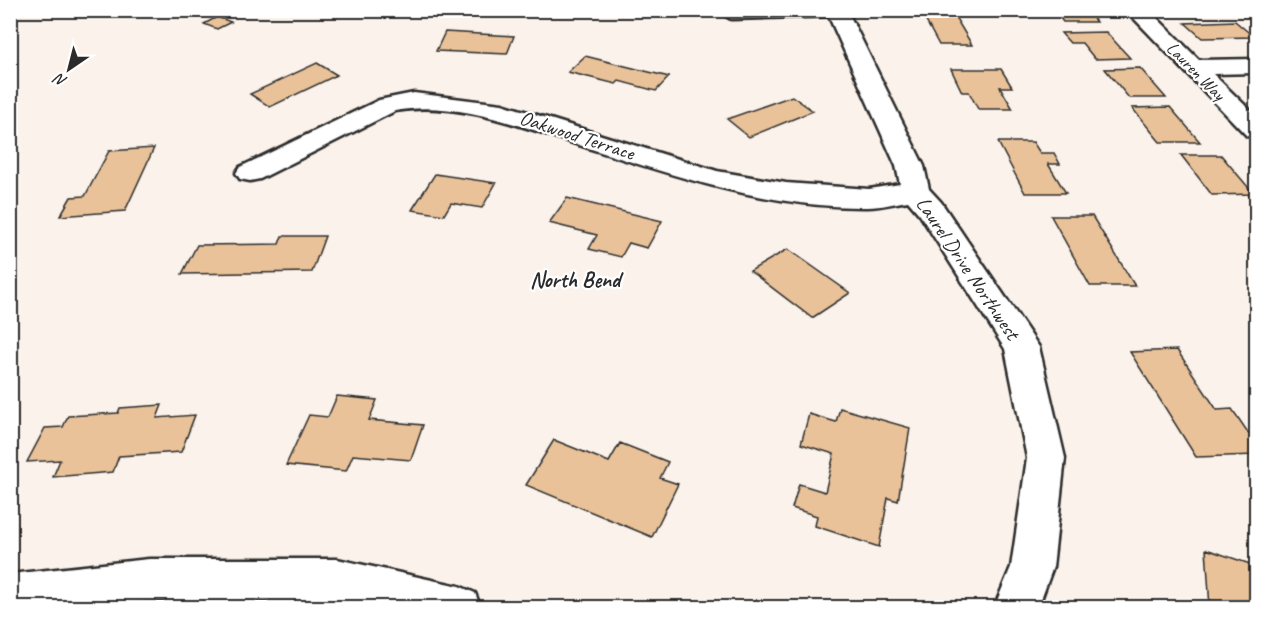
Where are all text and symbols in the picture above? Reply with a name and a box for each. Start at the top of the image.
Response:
street label: Lauren Way [1162,37,1231,106]
north arrow [39,39,99,99]
text: N [49,68,71,92]
street label: Oakwood Terrace [516,104,639,166]
street label: Laurel Drive Northwest [911,192,1027,346]
district label: North Bend [530,266,624,294]

